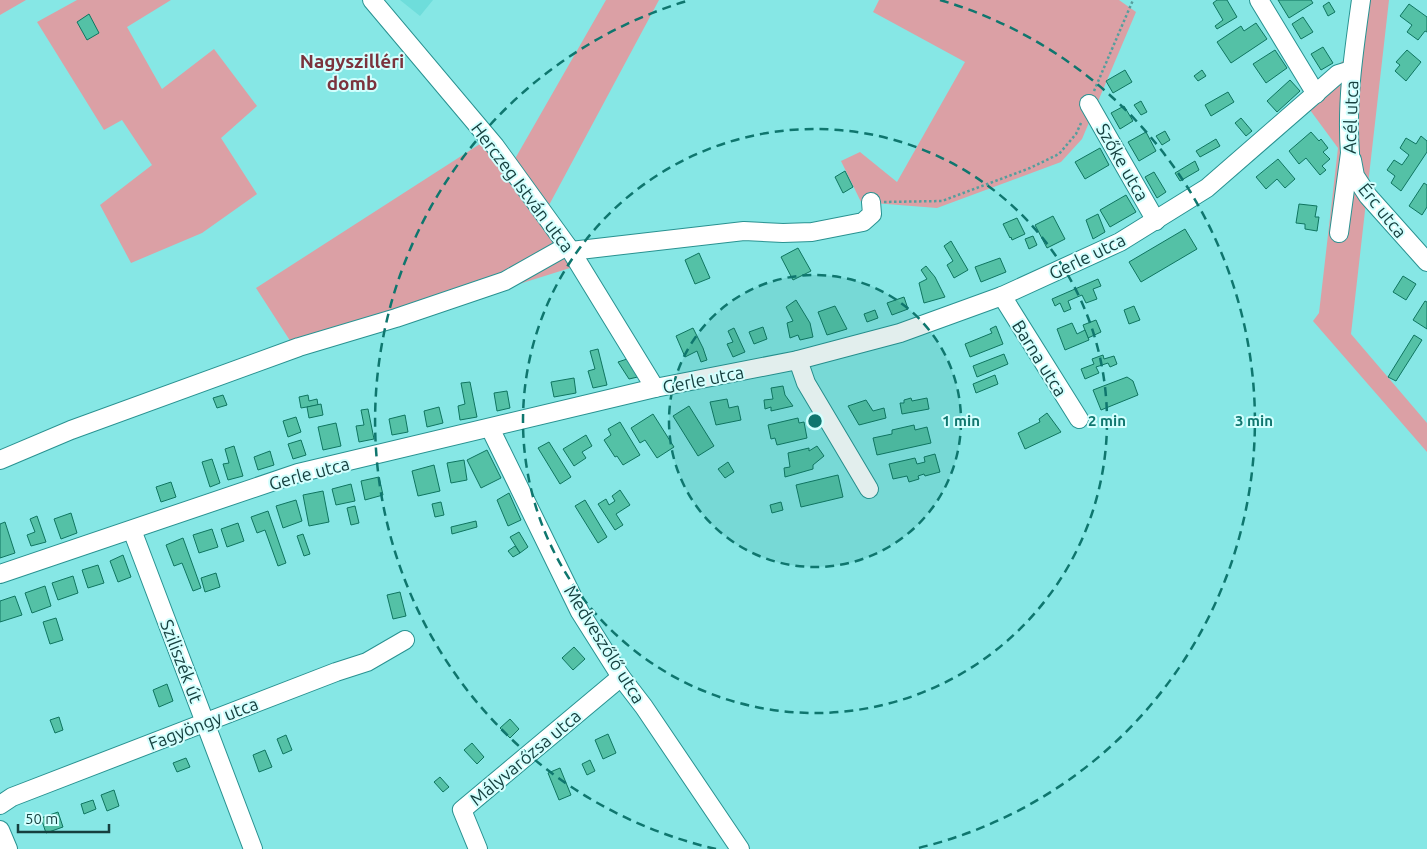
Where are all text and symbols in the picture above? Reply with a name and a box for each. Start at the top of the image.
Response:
district label: Nagyszilléri domb [300,50,404,94]
street label: Acél utca [1339,80,1361,154]
street label: Herczeg István utca [468,118,578,256]
street label: Szőke utca [1093,120,1153,204]
street label: Érc utca [1355,178,1412,241]
street label: Gerle utca [1046,229,1128,283]
street label: Barna utca [1009,316,1071,400]
street label: Gerle utca [661,361,745,397]
centre of rings [806,412,824,430]
text: 1 min [942,412,980,429]
text: 2 min [1088,412,1126,429]
text: 3 min [1235,412,1273,429]
street label: Gerle utca [267,453,351,493]
street label: Medveszőlő utca [561,581,649,707]
street label: Sziliszék út [157,617,207,705]
street label: Fagyöngy utca [145,693,261,753]
street label: Mályvarózsa utca [466,705,584,809]
scale bar [18,802,109,834]
text: 50 m [25,810,58,827]

